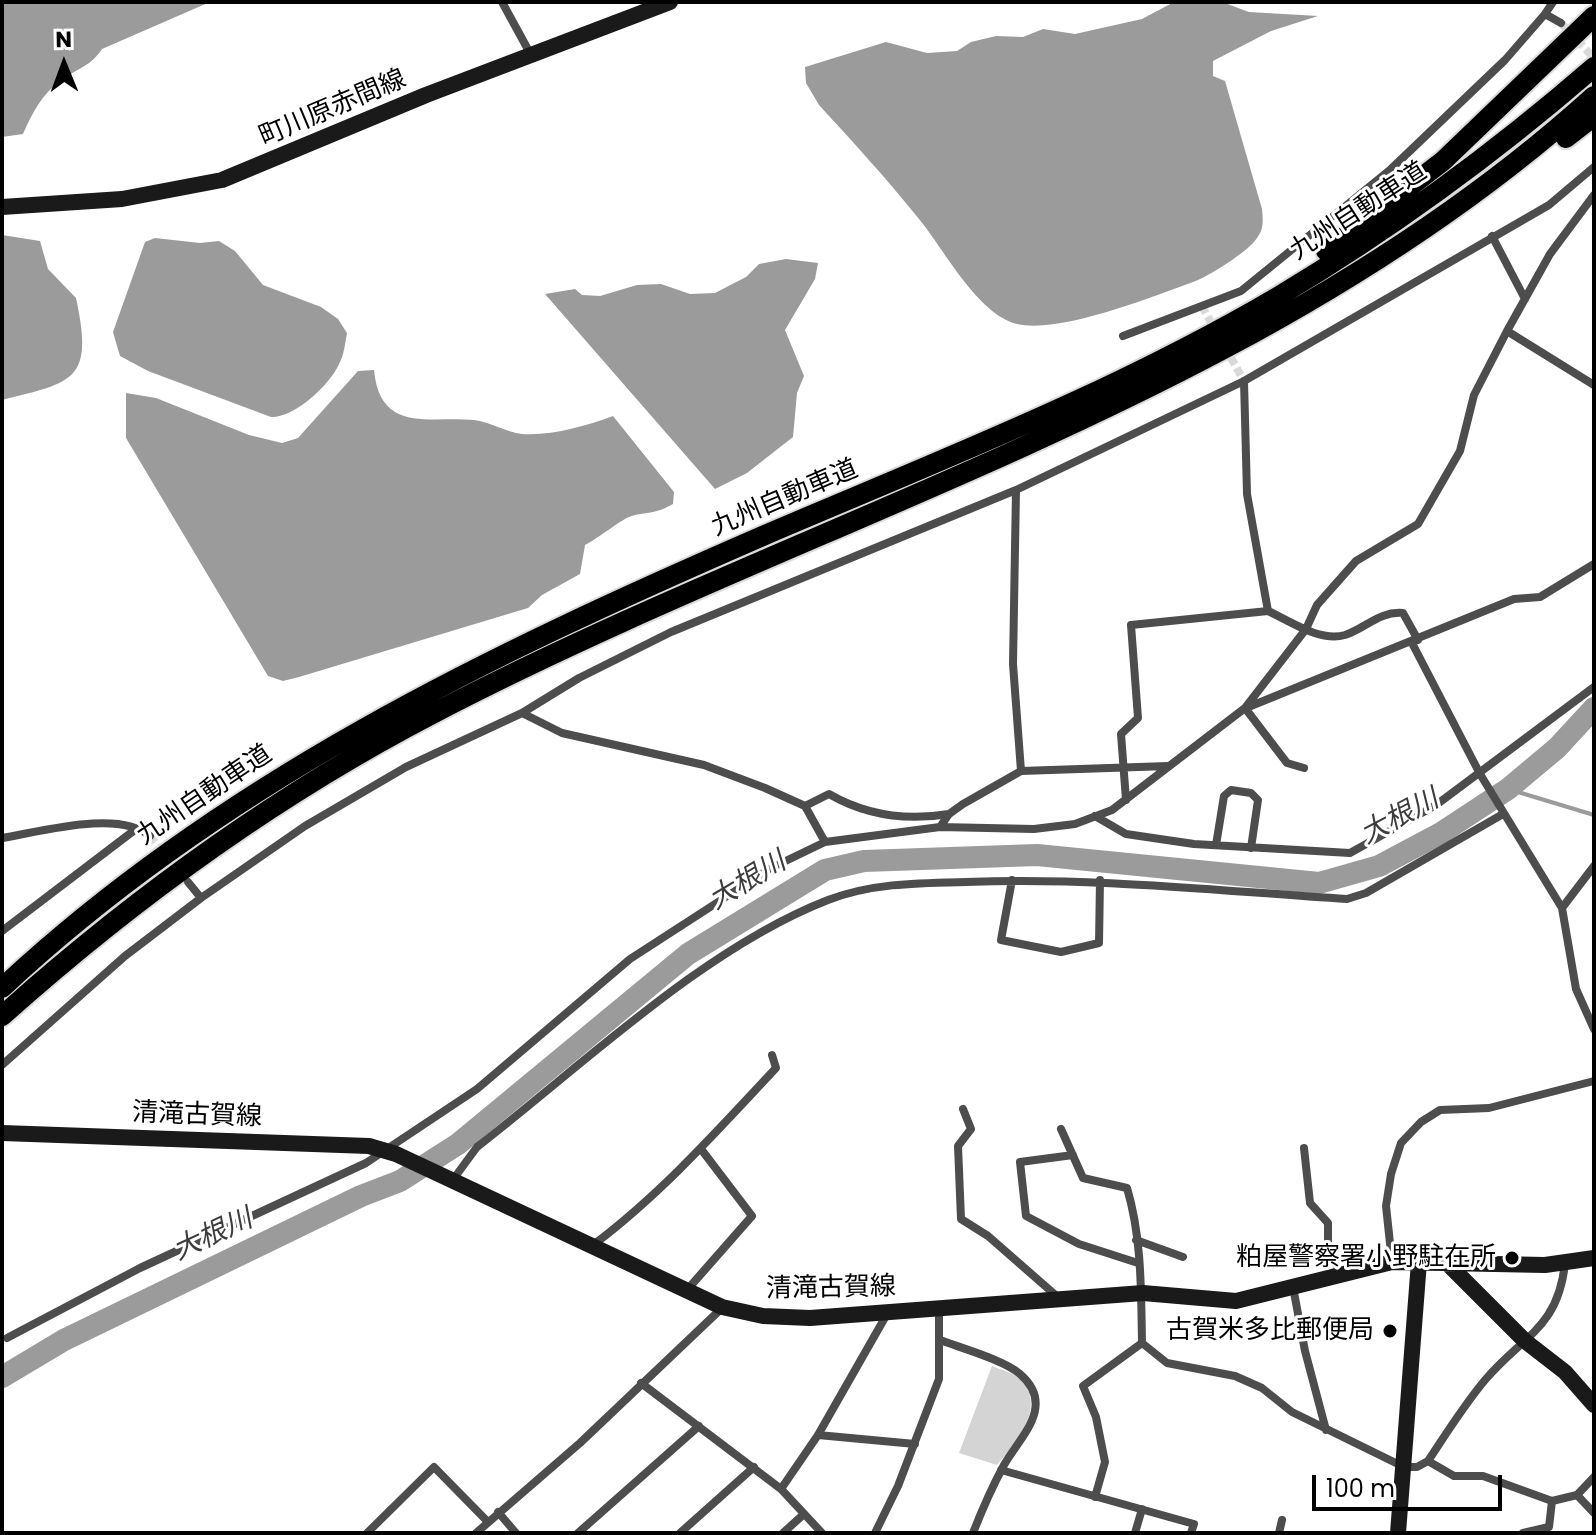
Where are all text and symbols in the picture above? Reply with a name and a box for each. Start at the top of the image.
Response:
north arrow [24,24,104,104]
text: N [55,24,72,55]
street label: 町川原赤間線 [255,64,411,154]
street label: 九州自動車道 [1285,156,1433,268]
street label: 九州自動車道 [707,454,863,544]
street label: 九州自動車道 [132,739,278,853]
water label: 大根川 [1355,783,1445,853]
water label: 大根川 [703,846,793,918]
street label: 清滝古賀線 [131,1098,263,1134]
water label: 大根川 [168,1203,258,1269]
place label: 粕屋警察署小野駐在所 [1236,1242,1496,1274]
marker: 粕屋警察署小野駐在所 [1503,1249,1521,1267]
street label: 清滝古賀線 [766,1272,896,1306]
place label: 古賀米多比郵便局 [1166,1315,1374,1347]
marker: 古賀米多比郵便局 [1381,1322,1399,1340]
scale bar [1316,1459,1506,1509]
text: 100 m [1326,1472,1395,1505]

